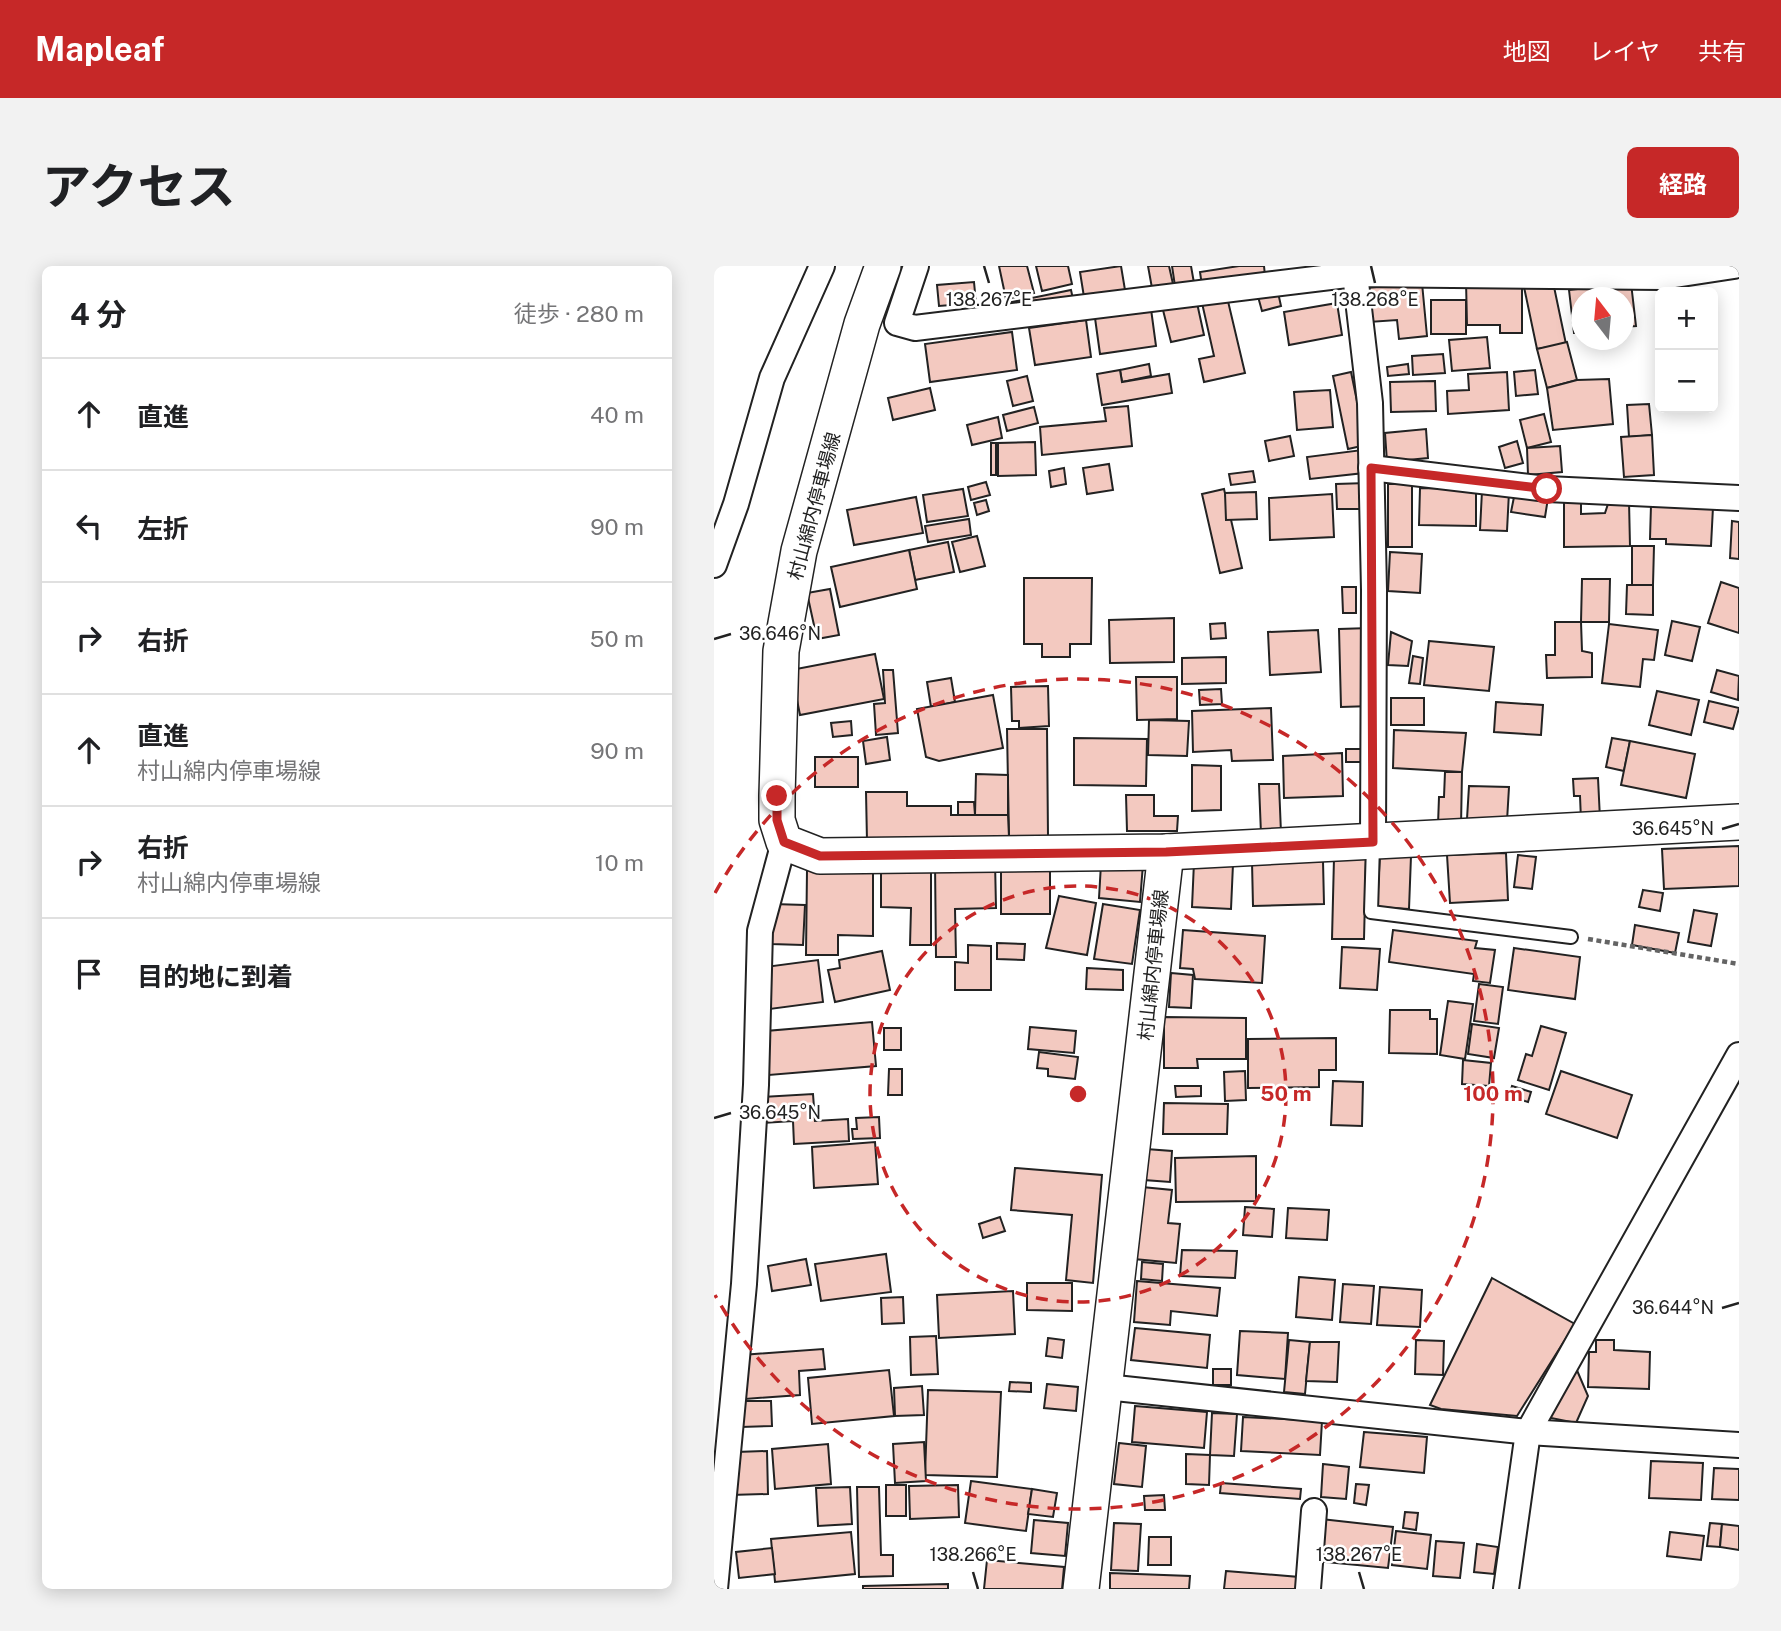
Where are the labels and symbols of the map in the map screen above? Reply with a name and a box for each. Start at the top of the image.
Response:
north arrow [1571,287,1634,350]
text: 138.267°E [946,289,1032,310]
text: 138.268°E [1331,289,1419,310]
street label: 村山綿内停車場線 [784,430,844,582]
route start [1531,473,1562,504]
text: 36.646°N [739,623,821,644]
route end [761,780,792,811]
text: 36.645°N [1632,818,1714,839]
street label: 村山綿内停車場線 [1134,888,1172,1042]
text: 50 m [1260,1081,1312,1106]
text: 100 m [1463,1081,1523,1106]
centre of rings [1066,1082,1090,1106]
text: 36.645°N [739,1102,821,1123]
text: 36.644°N [1632,1297,1714,1318]
text: 138.266°E [929,1544,1017,1565]
text: 138.267°E [1316,1544,1402,1565]

